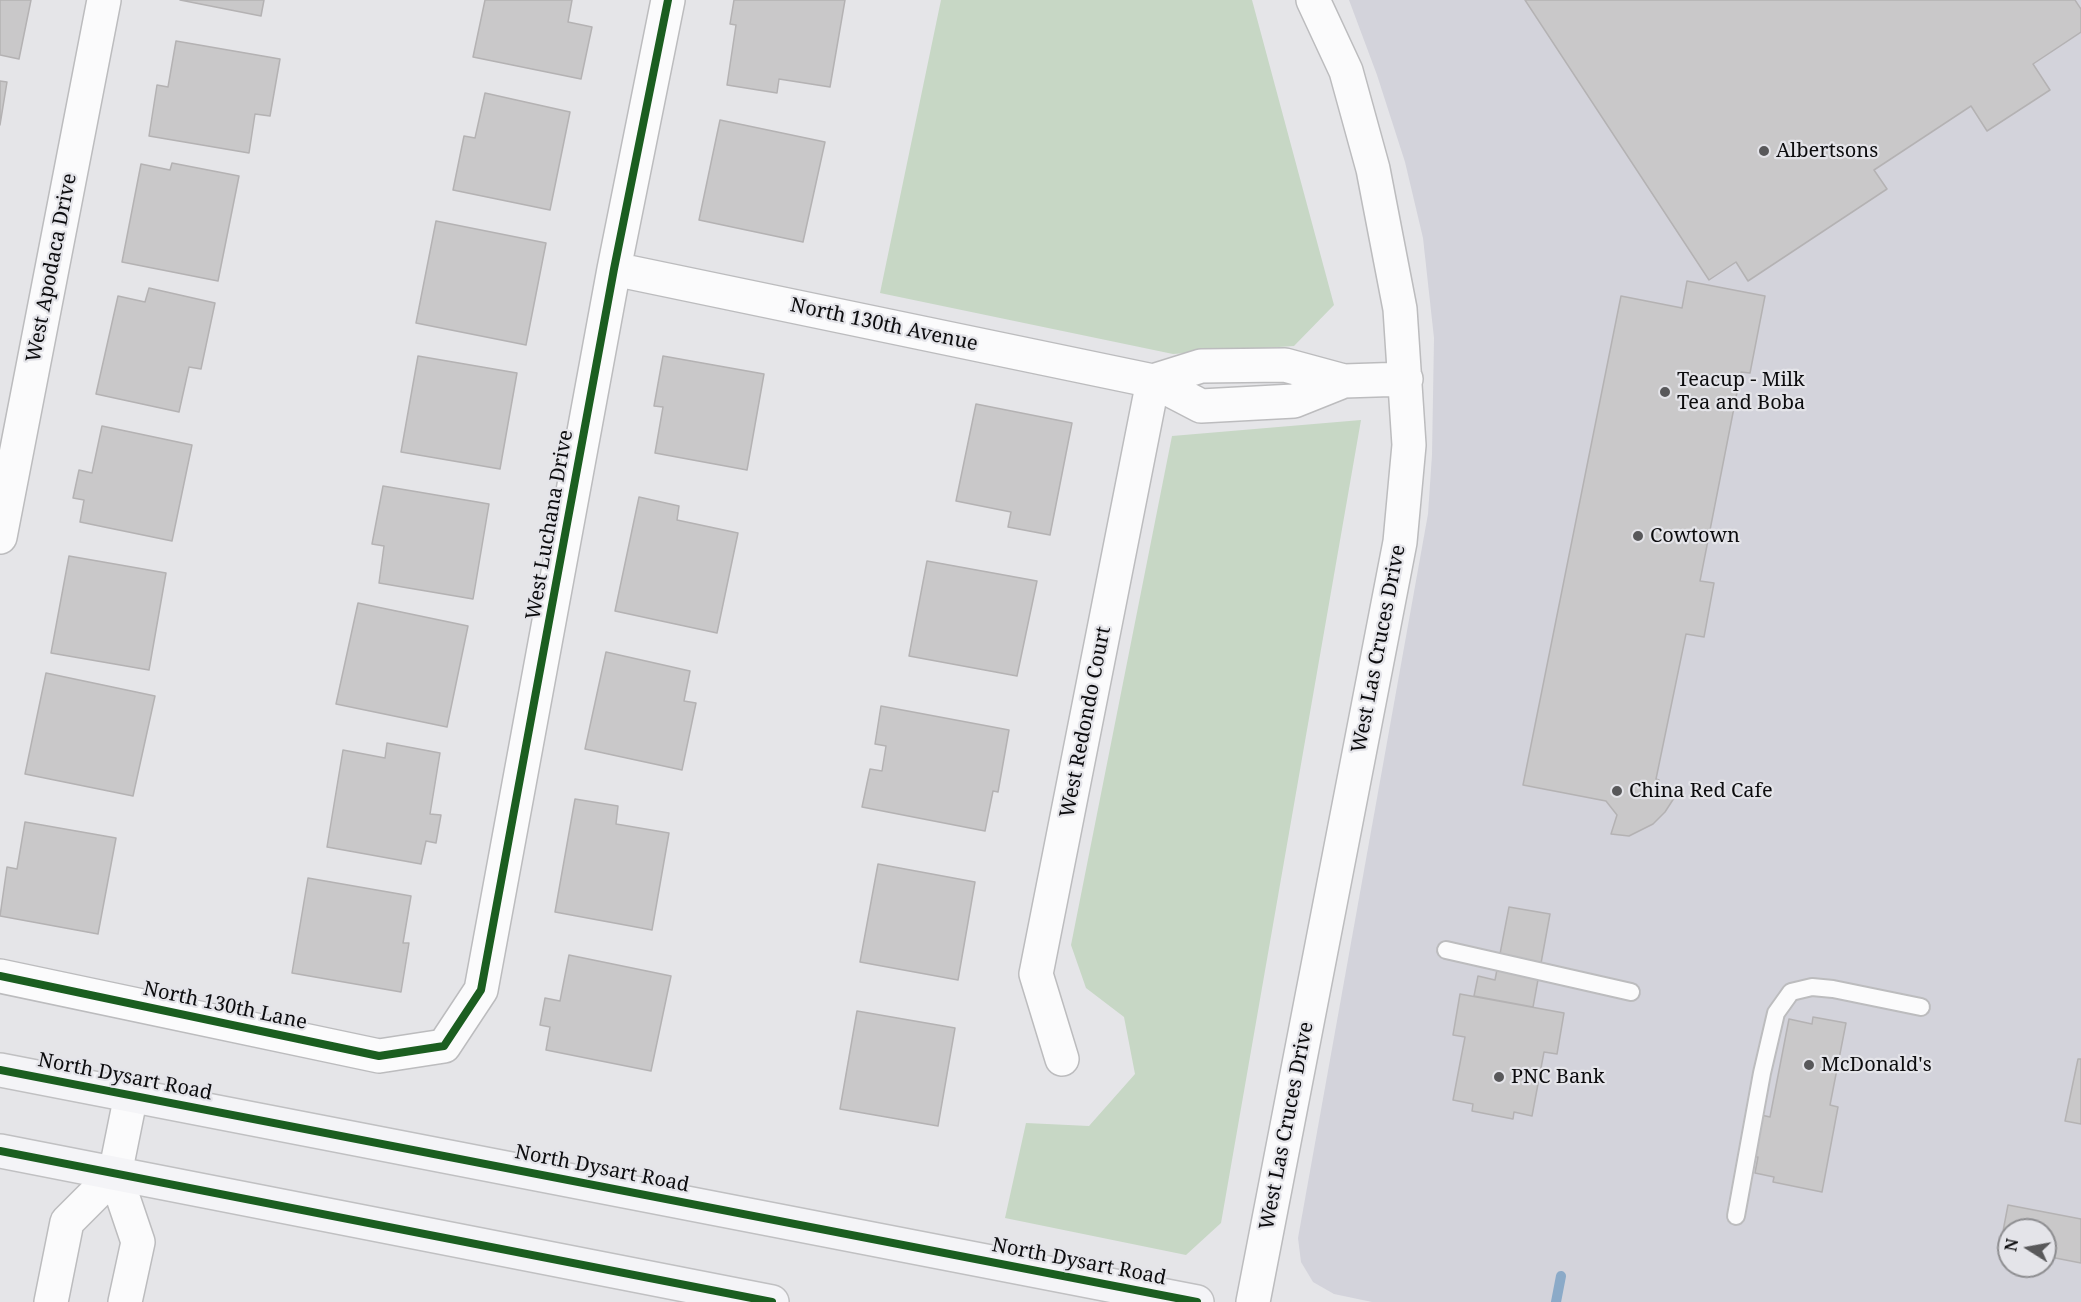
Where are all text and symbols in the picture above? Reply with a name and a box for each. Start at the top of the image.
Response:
place label: Albertsons [1776,139,1878,163]
marker: Albertsons [1757,144,1771,158]
street label: West Apodaca Drive [22,171,82,365]
street label: North 130th Avenue [788,293,980,357]
place label: Teacup - Milk Tea and Boba [1677,368,1805,415]
marker: Teacup - Milk Tea and Boba [1658,385,1672,399]
street label: West Luchana Drive [521,428,579,622]
place label: Cowtown [1650,524,1740,548]
marker: Cowtown [1631,529,1645,543]
street label: West Las Cruces Drive [1347,543,1411,755]
street label: West Redondo Court [1056,624,1116,820]
place label: China Red Cafe [1629,779,1773,803]
marker: China Red Cafe [1610,784,1624,798]
street label: North 130th Lane [141,977,309,1035]
street label: West Las Cruces Drive [1255,1020,1319,1232]
street label: North Dysart Road [36,1048,214,1106]
place label: McDonald's [1821,1053,1932,1077]
marker: McDonald's [1802,1058,1816,1072]
place label: PNC Bank [1511,1065,1605,1089]
marker: PNC Bank [1492,1070,1506,1084]
street label: North Dysart Road [513,1140,691,1198]
north arrow [1997,1218,2057,1278]
street label: North Dysart Road [990,1233,1168,1291]
text: N [1999,1237,2023,1253]

